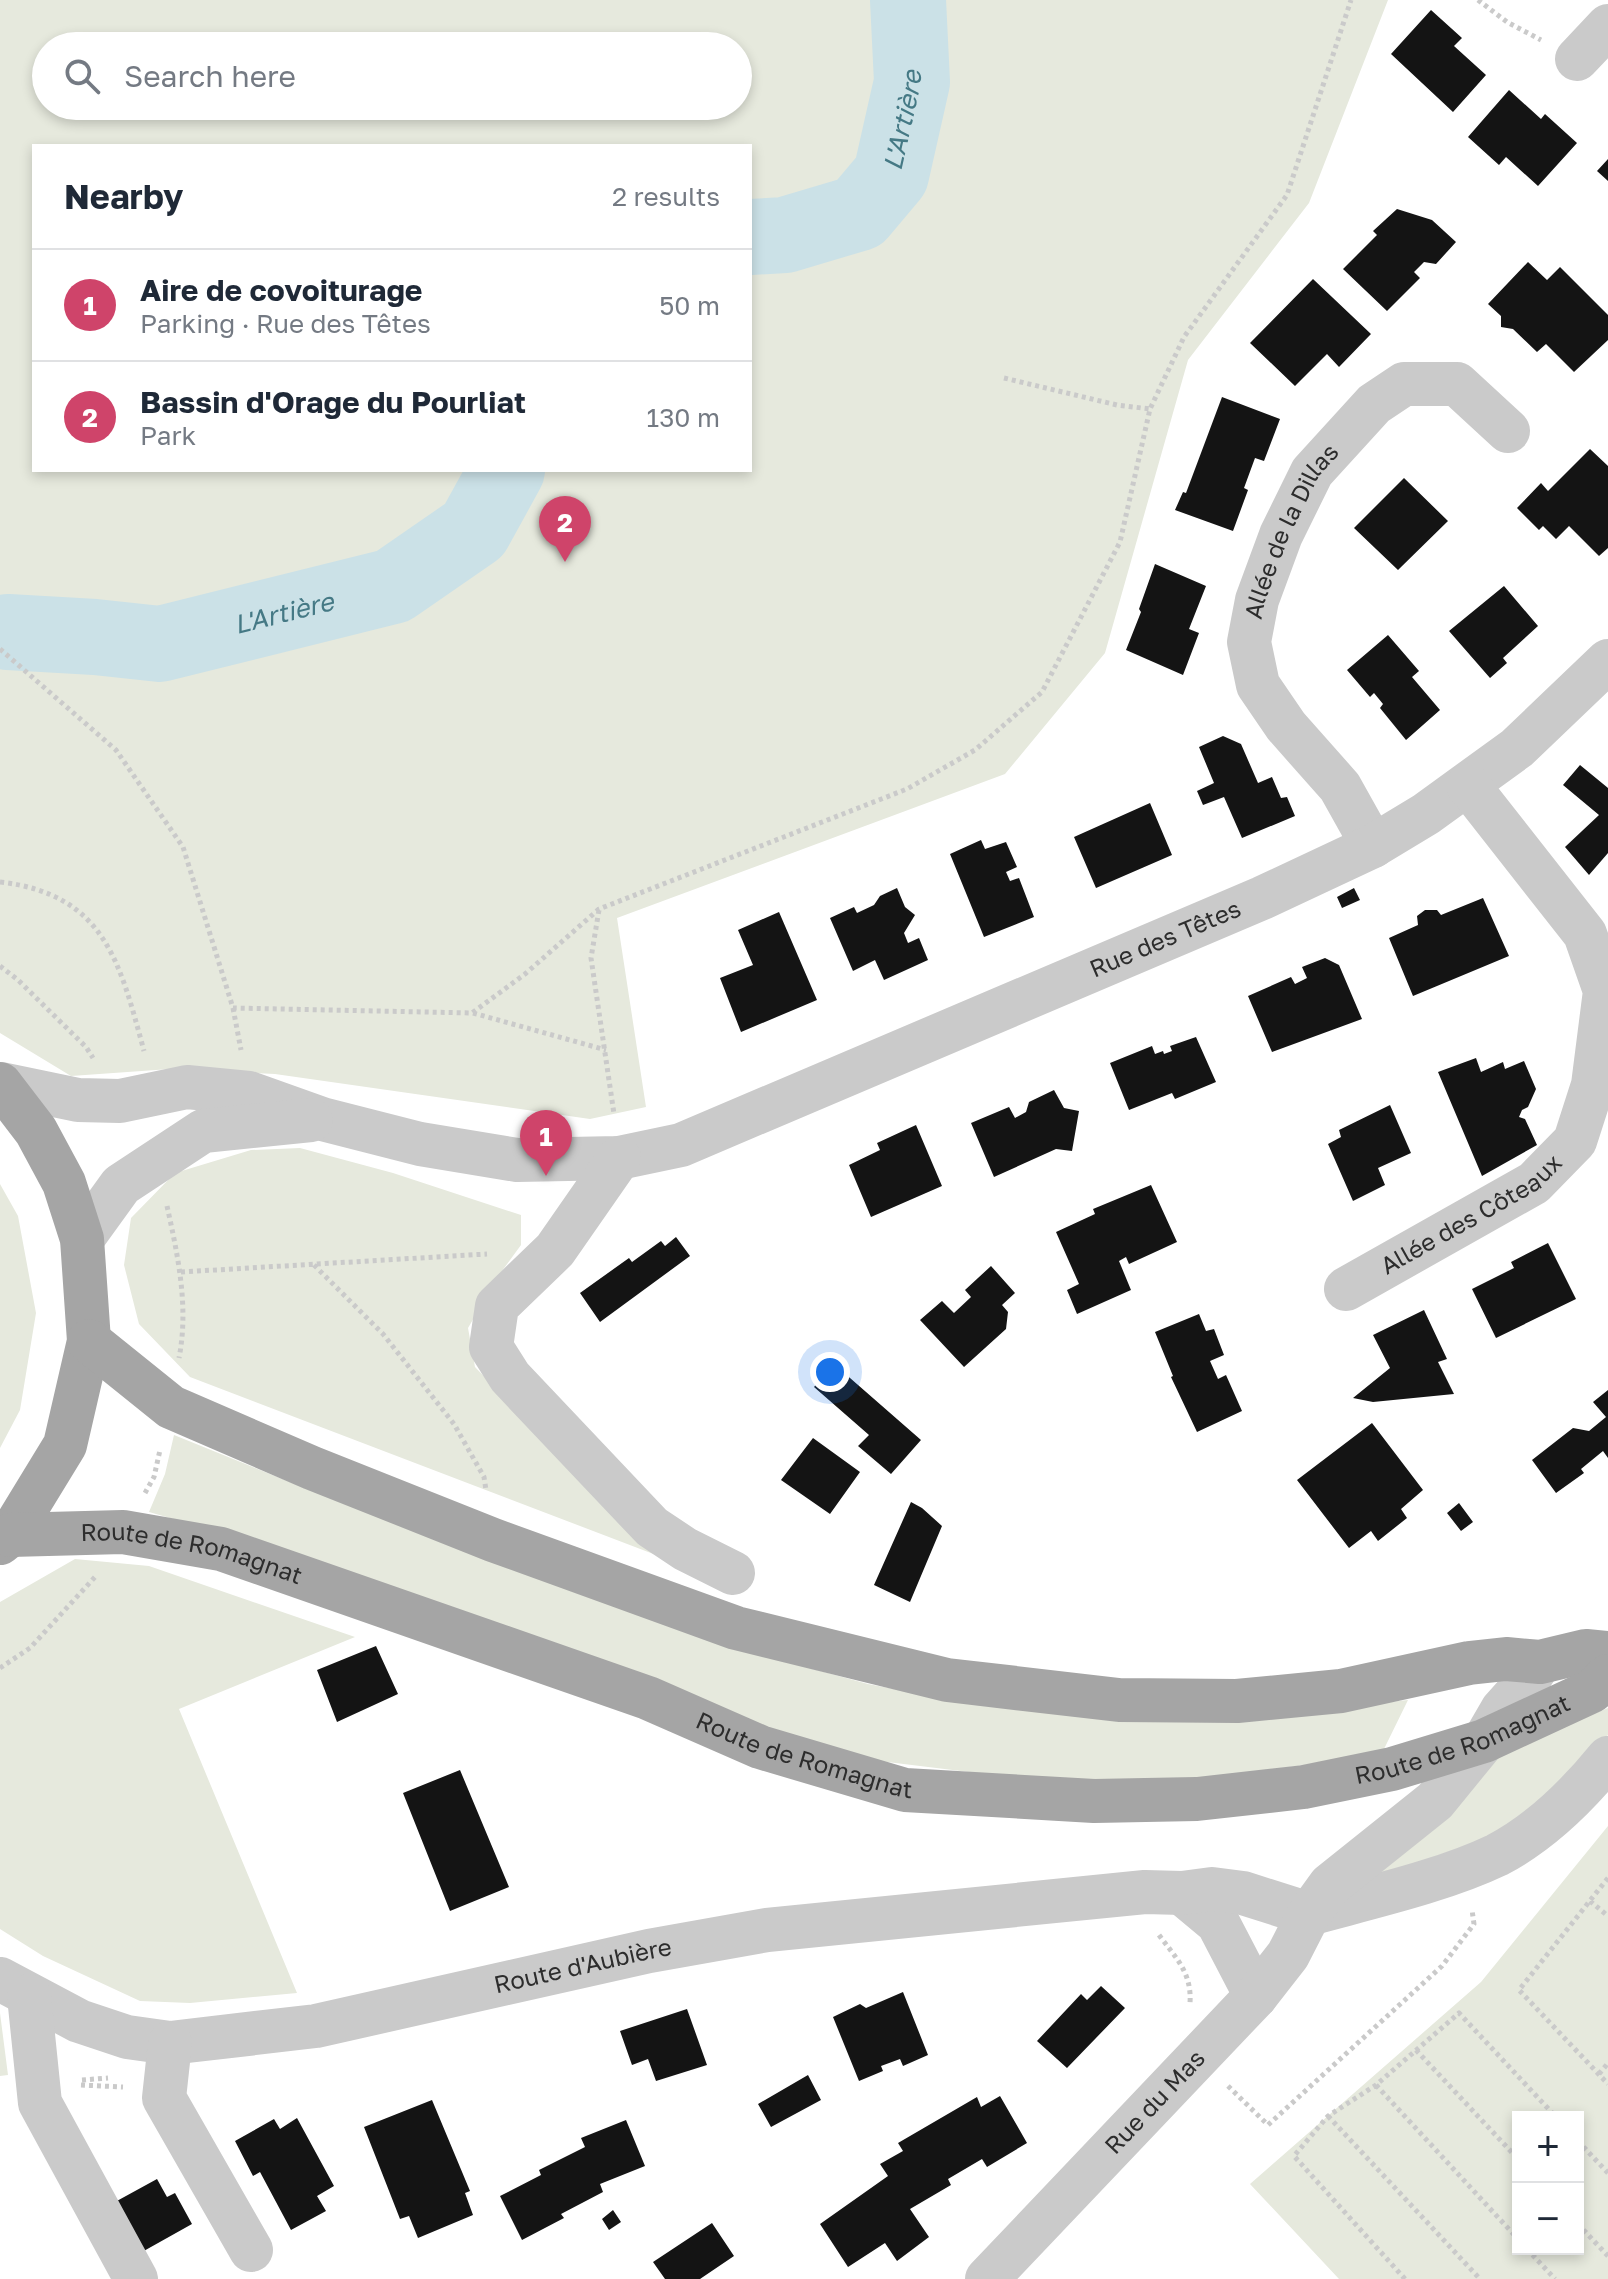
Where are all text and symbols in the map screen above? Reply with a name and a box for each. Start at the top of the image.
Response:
search box [32,32,752,120]
icon: search [60,54,104,98]
text: Search here [124,58,296,94]
water label: L'Artière [877,68,927,173]
text: Nearby [64,176,184,216]
text: 2 results [612,181,720,212]
text: Aire de covoiturage [140,272,423,308]
text: 1 [83,290,97,321]
text: 50 m [659,290,720,321]
text: Parking · Rue des Têtes [140,308,431,339]
text: Bassin d'Orage du Pourliat [140,384,526,420]
text: 2 [82,402,98,433]
text: 130 m [647,402,720,433]
text: Park [140,420,196,451]
street label: Allée de la Dillas [1238,437,1344,621]
pin: 2 [539,496,591,562]
water label: L'Artière [231,585,338,640]
street label: Rue des Têtes [1085,893,1245,983]
pin: 1 [520,1110,572,1176]
street label: Allée des Côteaux [1375,1148,1567,1280]
your location [810,1352,850,1392]
street label: Route de Romagnat [80,1516,307,1589]
street label: Route de Romagnat [1352,1687,1574,1789]
street label: Route de Romagnat [692,1705,913,1803]
street label: Route d'Aubière [491,1931,674,1998]
street label: Rue du Mas [1098,2043,1210,2159]
map controls [1512,2111,1584,2255]
button: + [1512,2111,1584,2183]
button: − [1512,2183,1584,2255]

